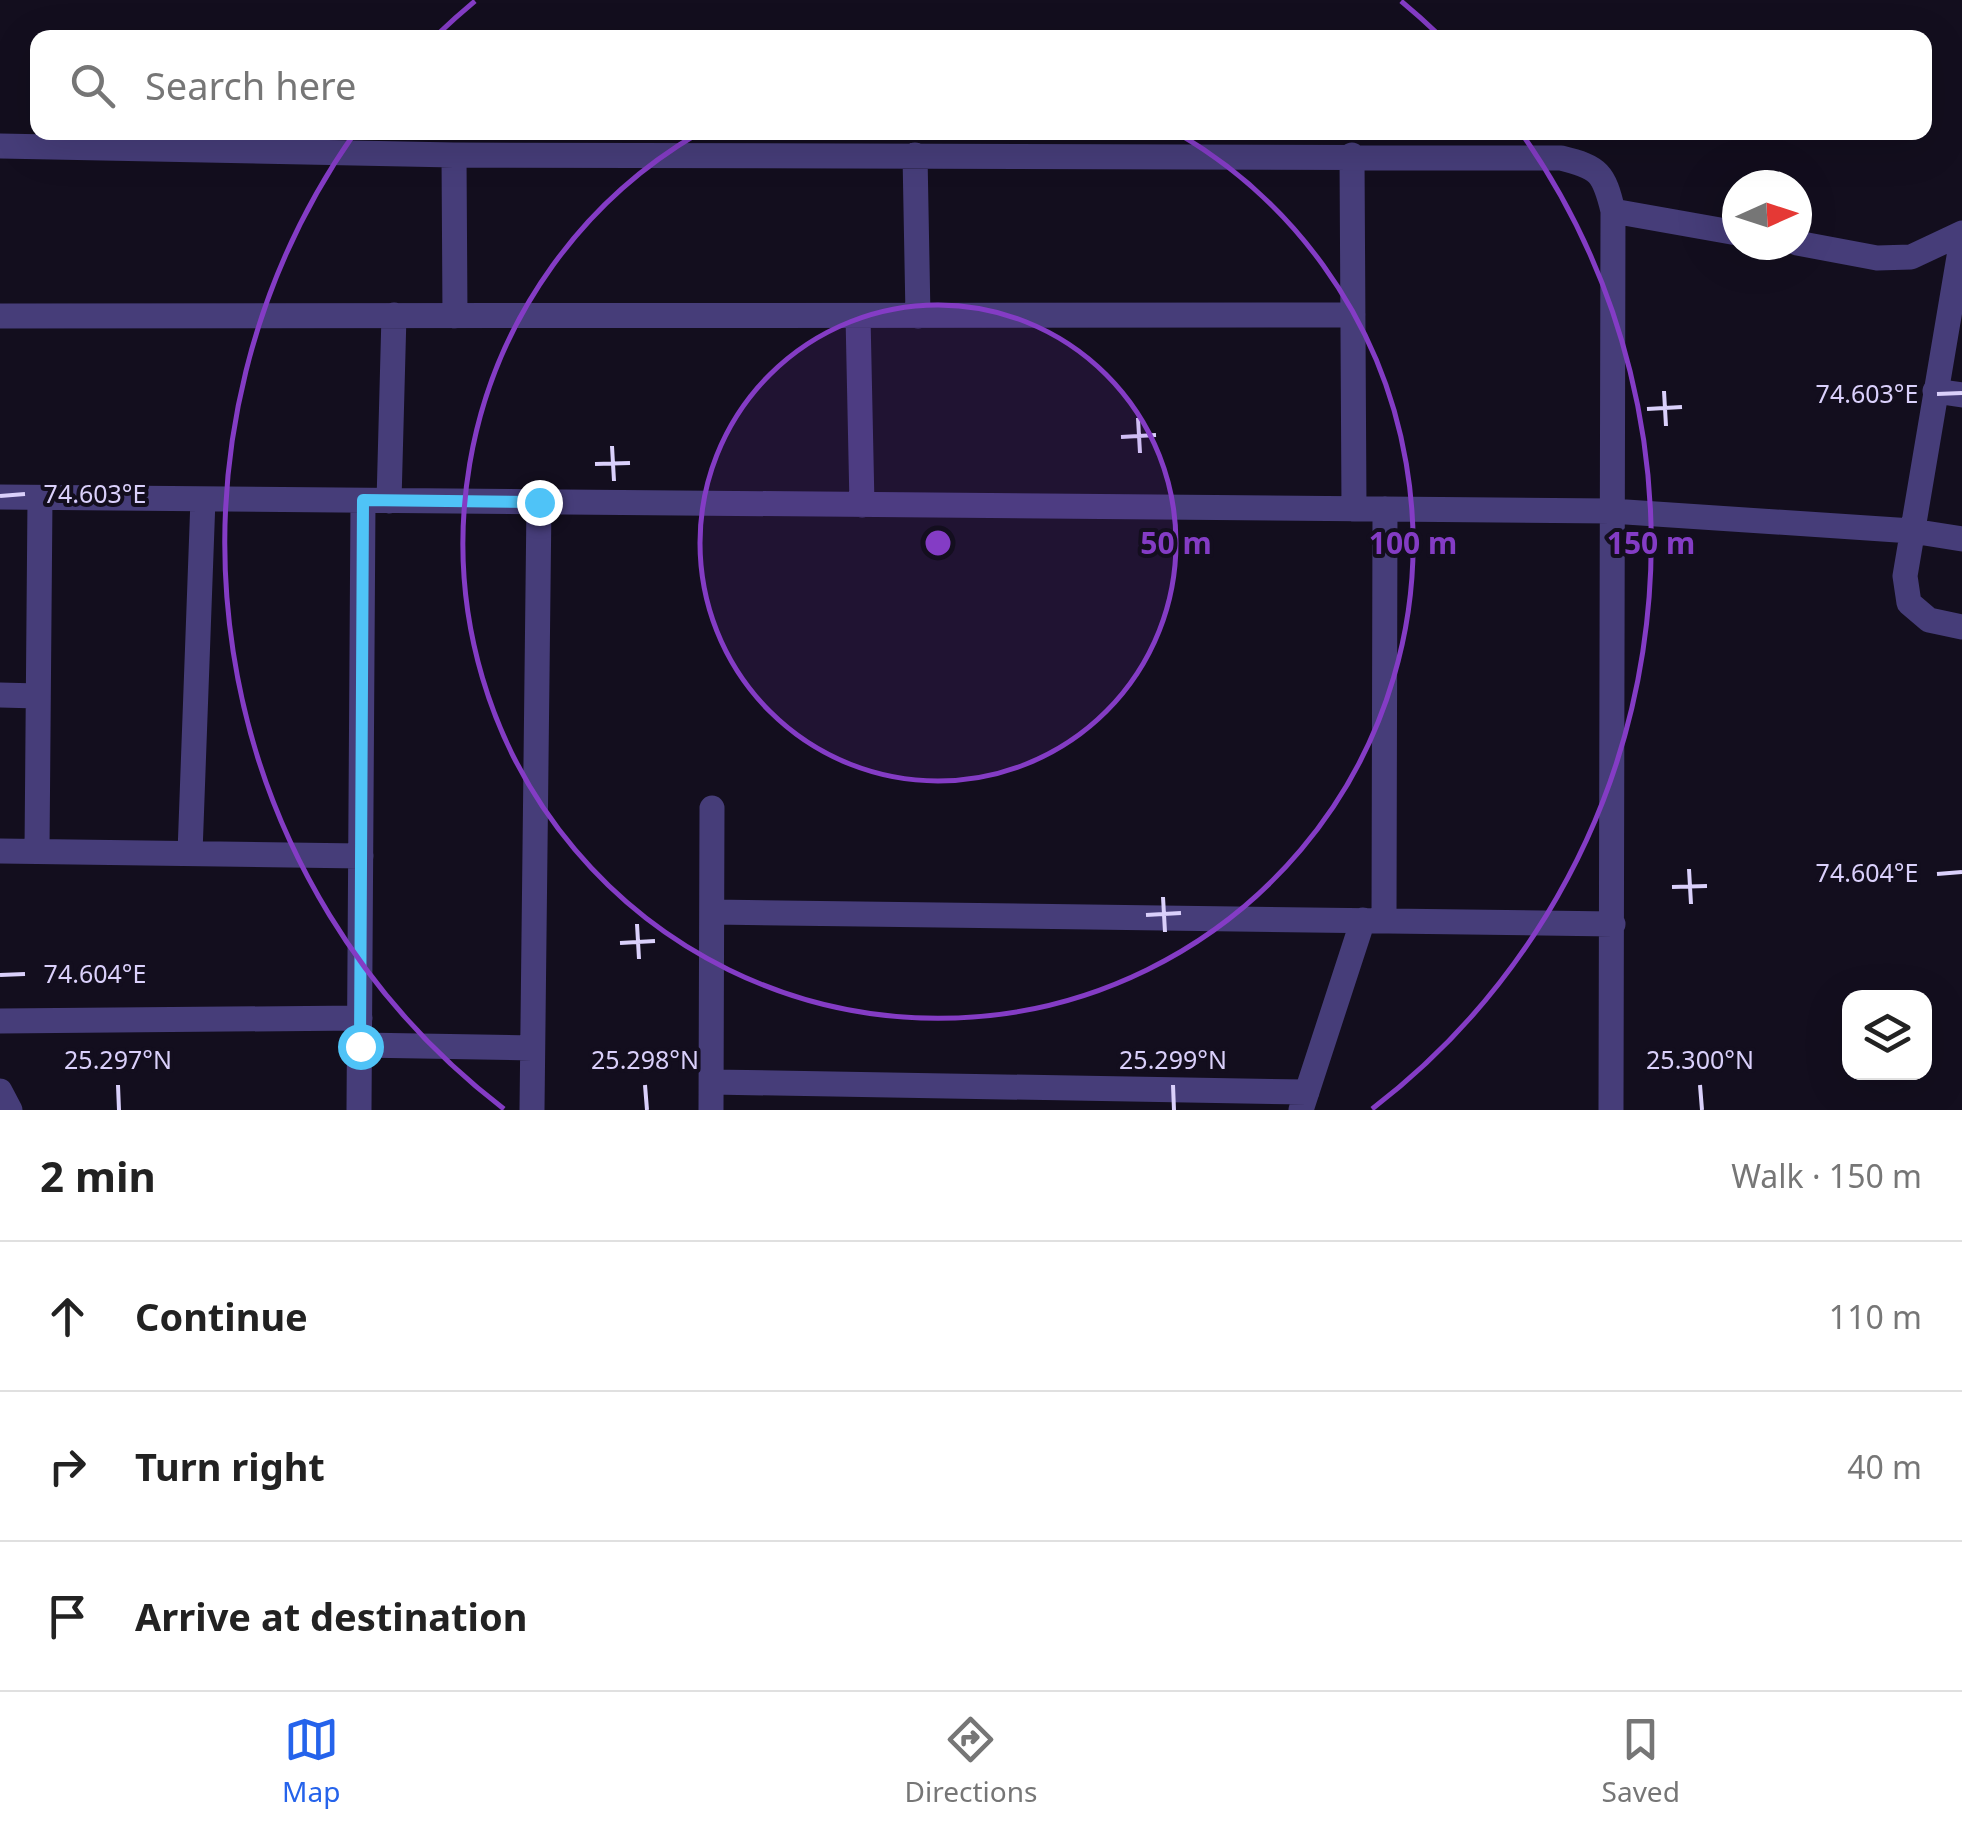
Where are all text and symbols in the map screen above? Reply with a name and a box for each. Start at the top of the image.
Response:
search box [30,30,1932,140]
icon: search [65,58,120,113]
text: Search here [145,59,356,111]
north arrow [1722,170,1812,260]
text: 74.603°E [1816,376,1918,410]
text: 74.603°E [44,476,146,510]
route end [517,480,563,526]
text: 50 m [1140,522,1212,563]
text: 100 m [1369,522,1457,563]
text: 150 m [1607,522,1695,563]
centre of rings [920,525,956,561]
text: 74.604°E [1816,855,1918,889]
text: 74.604°E [44,956,146,990]
map controls [1842,990,1932,1080]
button: layers [1842,990,1932,1080]
route start [338,1024,384,1070]
text: 25.297°N [64,1042,172,1076]
text: 25.298°N [591,1042,699,1076]
text: 25.299°N [1119,1042,1227,1076]
text: 25.300°N [1646,1042,1754,1076]
text: 2 min [40,1147,156,1204]
text: Walk · 150 m [1731,1154,1922,1197]
icon: ahead [40,1289,95,1344]
text: Continue [135,1290,308,1342]
text: 110 m [1829,1295,1922,1338]
icon: right [40,1439,95,1494]
text: Turn right [135,1440,325,1492]
text: 40 m [1847,1445,1922,1488]
icon: arrive [40,1589,95,1644]
text: Arrive at destination [135,1590,527,1642]
tab: Map [282,1712,340,1810]
tab: Directions [905,1712,1037,1810]
tab: Saved [1602,1712,1680,1810]

